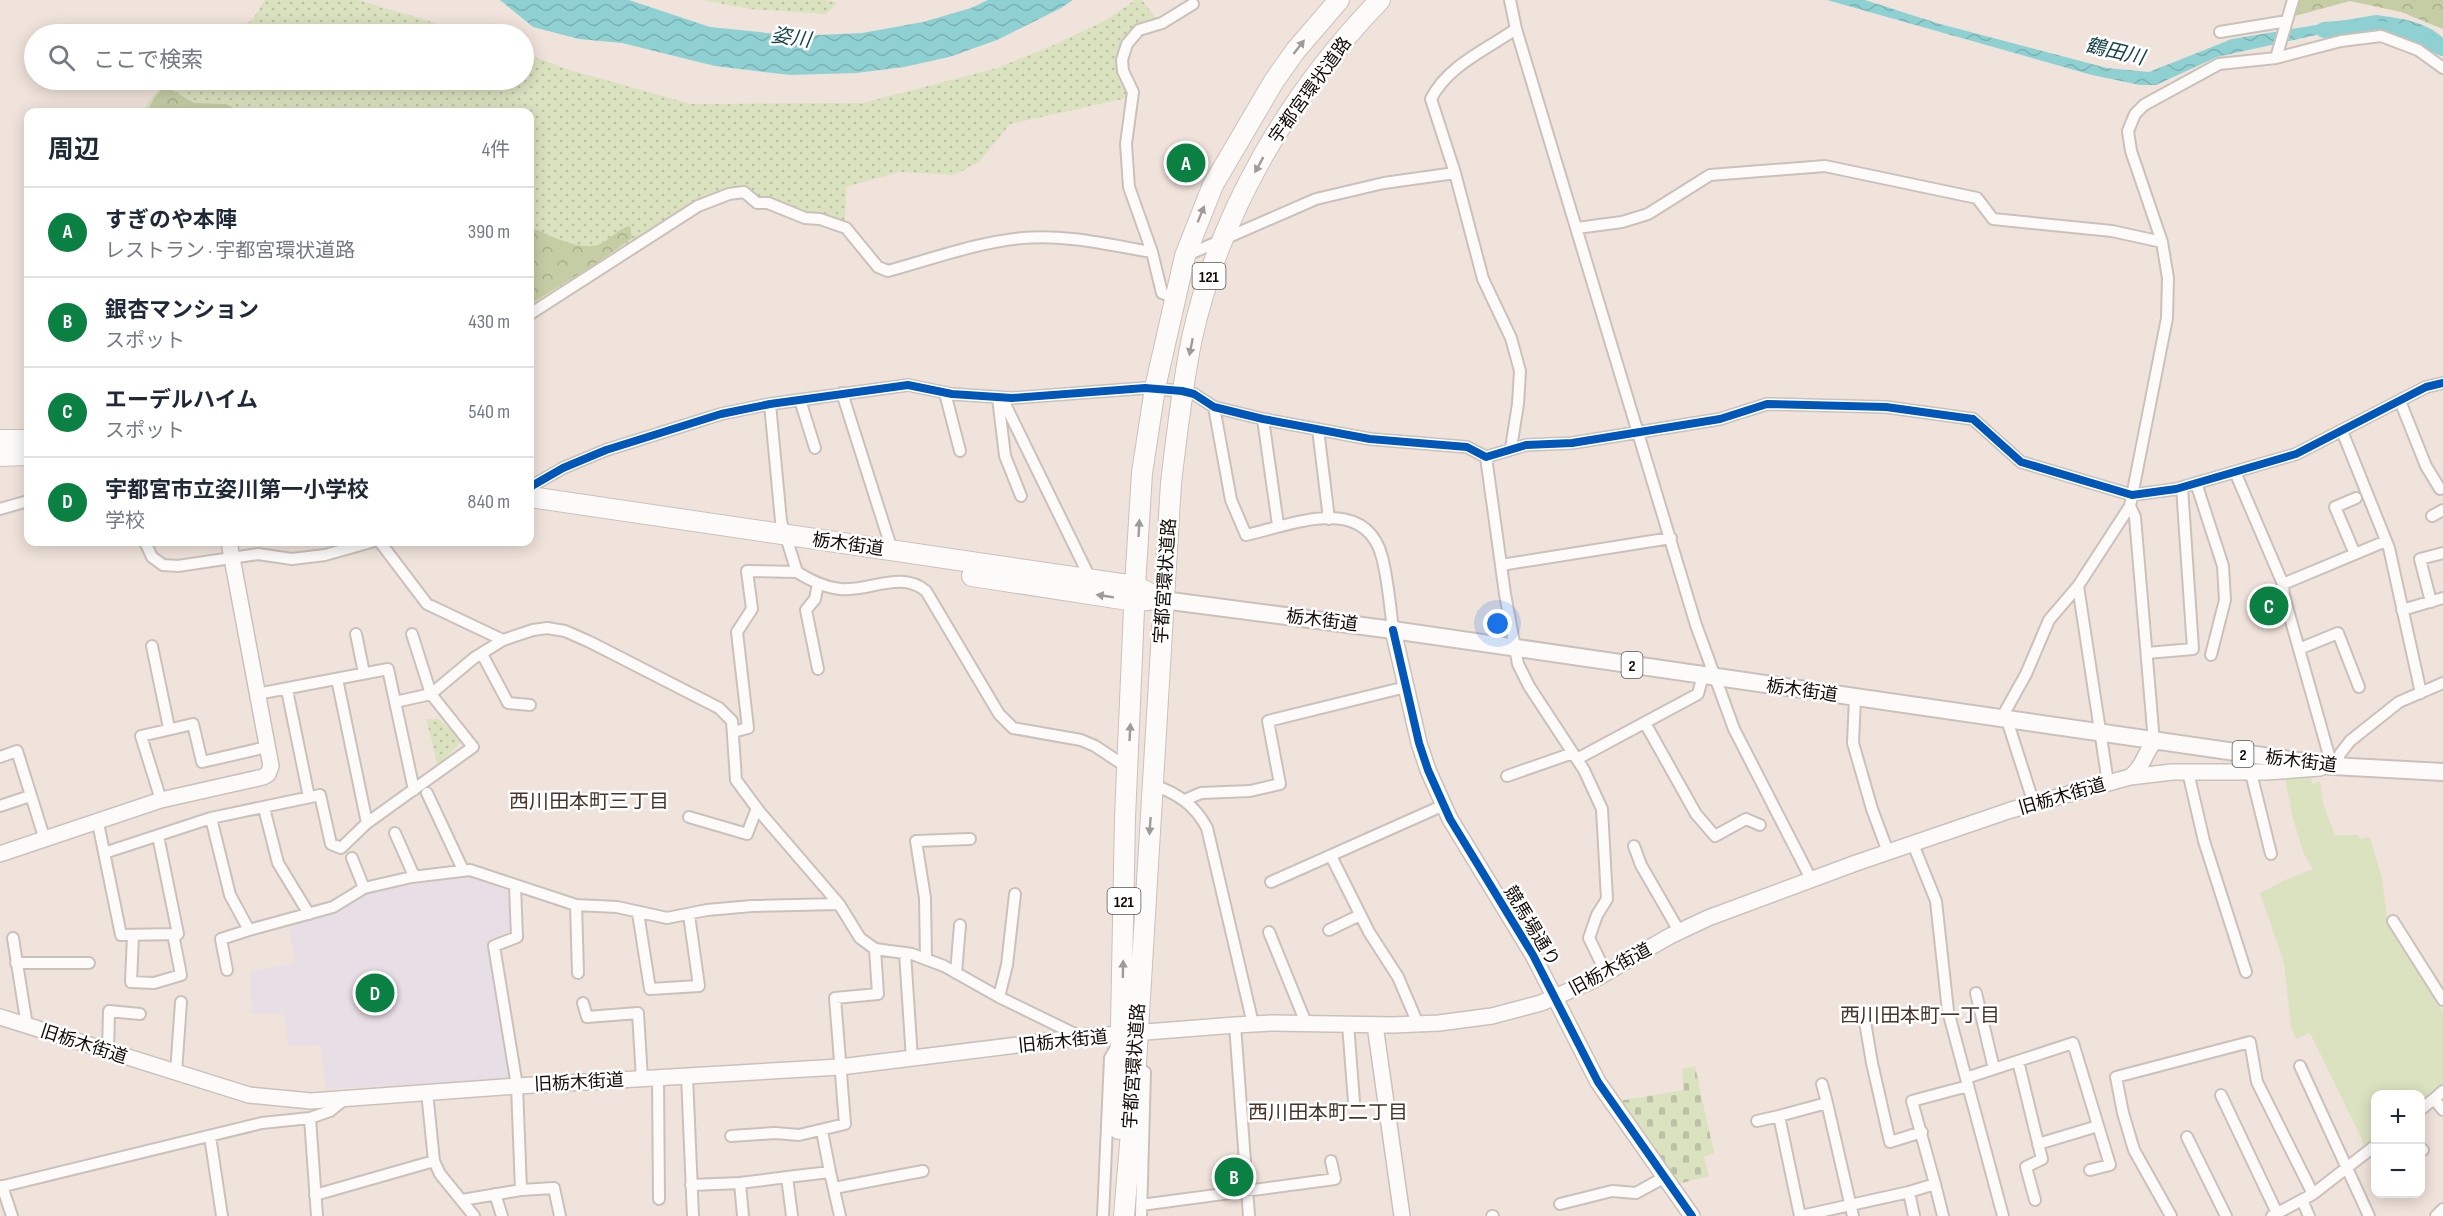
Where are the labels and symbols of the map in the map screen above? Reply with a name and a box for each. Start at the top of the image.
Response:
water label: 姿川 [769,23,814,53]
street label: 宇都宮環状道路 [1265,33,1356,147]
water label: 鶴田川 [2083,34,2149,71]
one-way arrow [1293,39,1305,55]
pin: A [1166,140,1206,186]
one-way arrow [1254,156,1264,173]
one-way arrow [1196,205,1206,223]
road number: 121 [1192,263,1226,289]
one-way arrow [1186,337,1195,356]
street label: 宇都宮環状道路 [1151,517,1180,645]
one-way arrow [1134,519,1143,538]
street label: 栃木街道 [811,529,885,560]
pin: C [2250,584,2288,628]
one-way arrow [1095,592,1114,601]
street label: 栃木街道 [1285,606,1359,635]
your location [1483,609,1512,638]
road number: 2 [1622,652,1642,678]
street label: 栃木街道 [1765,675,1839,706]
one-way arrow [1125,722,1134,741]
road number: 2 [2232,741,2254,767]
street label: 栃木街道 [2264,747,2338,776]
street label: 旧栃木街道 [2016,774,2108,819]
district label: 西川田本町三丁目 [509,790,669,814]
one-way arrow [1146,816,1155,835]
street label: 競馬場通り [1499,882,1564,970]
road number: 121 [1108,888,1140,914]
street label: 旧栃木街道 [1566,939,1655,1000]
one-way arrow [1118,959,1128,978]
pin: D [356,970,394,1016]
street label: 宇都宮環状道路 [1120,1002,1149,1130]
district label: 西川田本町一丁目 [1840,1004,2000,1028]
street label: 旧栃木街道 [38,1021,130,1068]
street label: 旧栃木街道 [1017,1026,1109,1057]
street label: 旧栃木街道 [534,1070,625,1095]
district label: 西川田本町二丁目 [1248,1101,1408,1125]
pin: B [1214,1154,1254,1200]

